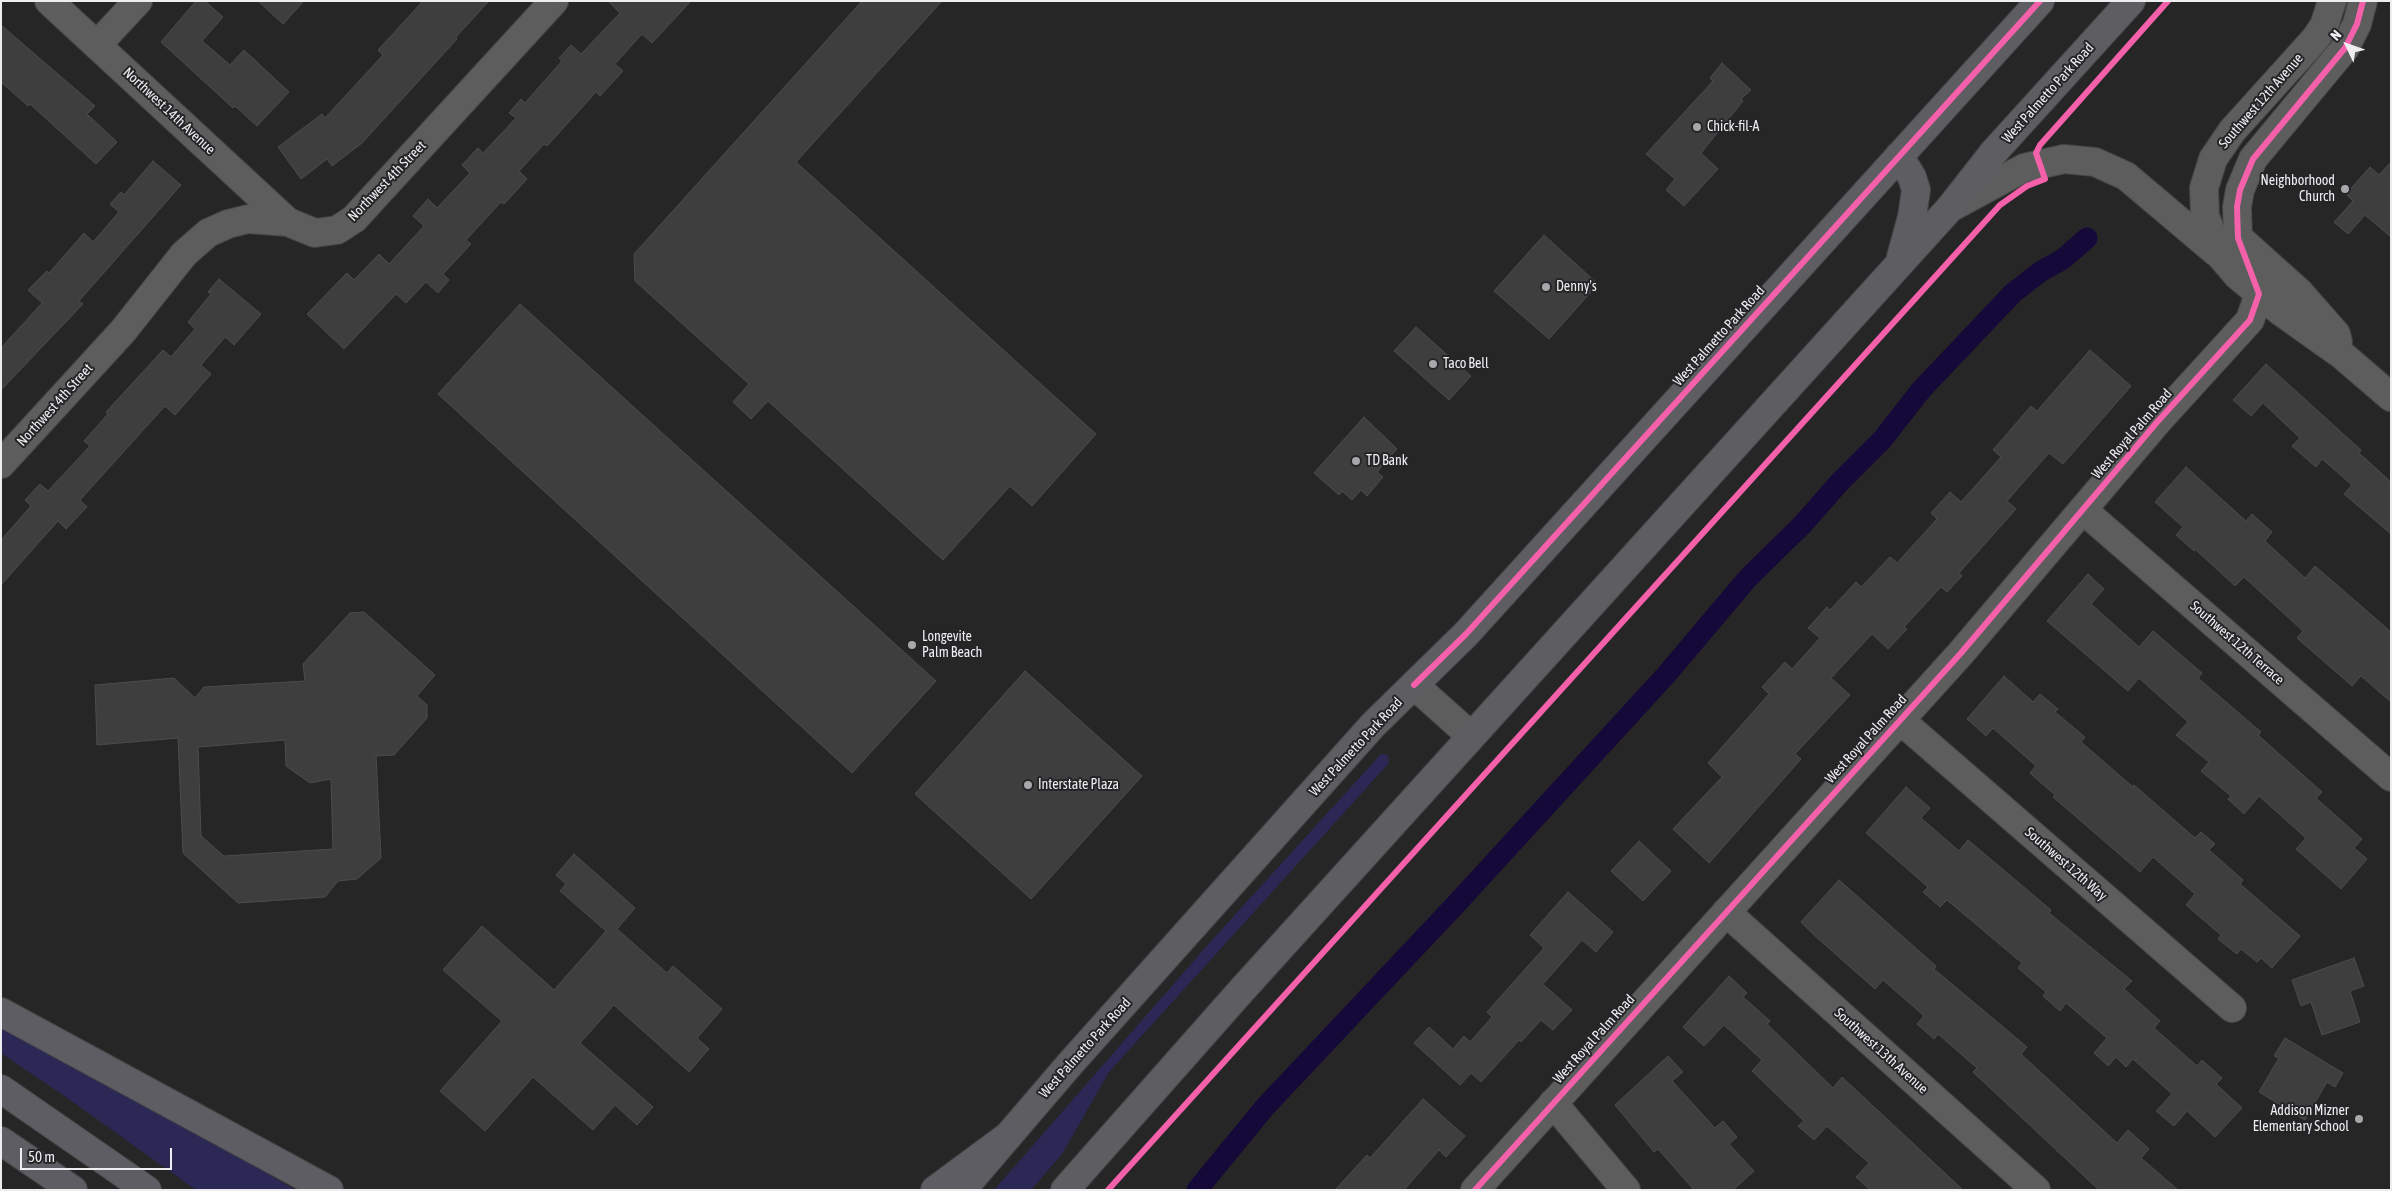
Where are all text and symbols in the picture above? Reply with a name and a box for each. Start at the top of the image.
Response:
north arrow [2322,20,2372,70]
text: N [2327,27,2345,43]
street label: West Palmetto Park Road [1999,40,2097,146]
street label: Southwest 12th Avenue [2215,50,2307,152]
street label: Northwest 14th Avenue [119,64,219,158]
place label: Chick-fil-A [1707,119,1759,135]
marker: Chick-fil-A [1691,121,1703,133]
street label: Northwest 4th Street [344,137,430,225]
place label: Neighborhood Church [2260,173,2335,206]
marker: Neighborhood Church [2339,183,2351,195]
place label: Denny's [1556,279,1597,295]
marker: Denny's [1540,281,1552,293]
street label: West Palmetto Park Road [1670,283,1768,389]
place label: Taco Bell [1443,356,1489,372]
marker: Taco Bell [1427,358,1439,370]
street label: Northwest 4th Street [14,360,96,450]
street label: West Royal Palm Road [2088,386,2176,482]
place label: TD Bank [1366,453,1408,469]
marker: TD Bank [1350,455,1362,467]
street label: Southwest 12th Terrace [2187,598,2287,688]
place label: Longevite Palm Beach [922,629,982,662]
marker: Longevite Palm Beach [906,639,918,651]
street label: West Royal Palm Road [1822,691,1910,787]
street label: West Palmetto Park Road [1306,694,1406,800]
place label: Interstate Plaza [1038,777,1119,793]
marker: Interstate Plaza [1022,779,1034,791]
street label: Southwest 12th Way [2021,824,2111,904]
street label: West Royal Palm Road [1550,991,1638,1087]
street label: West Palmetto Park Road [1036,995,1134,1101]
street label: Southwest 13th Avenue [1831,1005,1931,1097]
place label: Addison Mizner Elementary School [2253,1103,2349,1136]
marker: Addison Mizner Elementary School [2353,1113,2365,1125]
scale bar [22,1138,175,1170]
text: 50 m [28,1148,55,1165]

